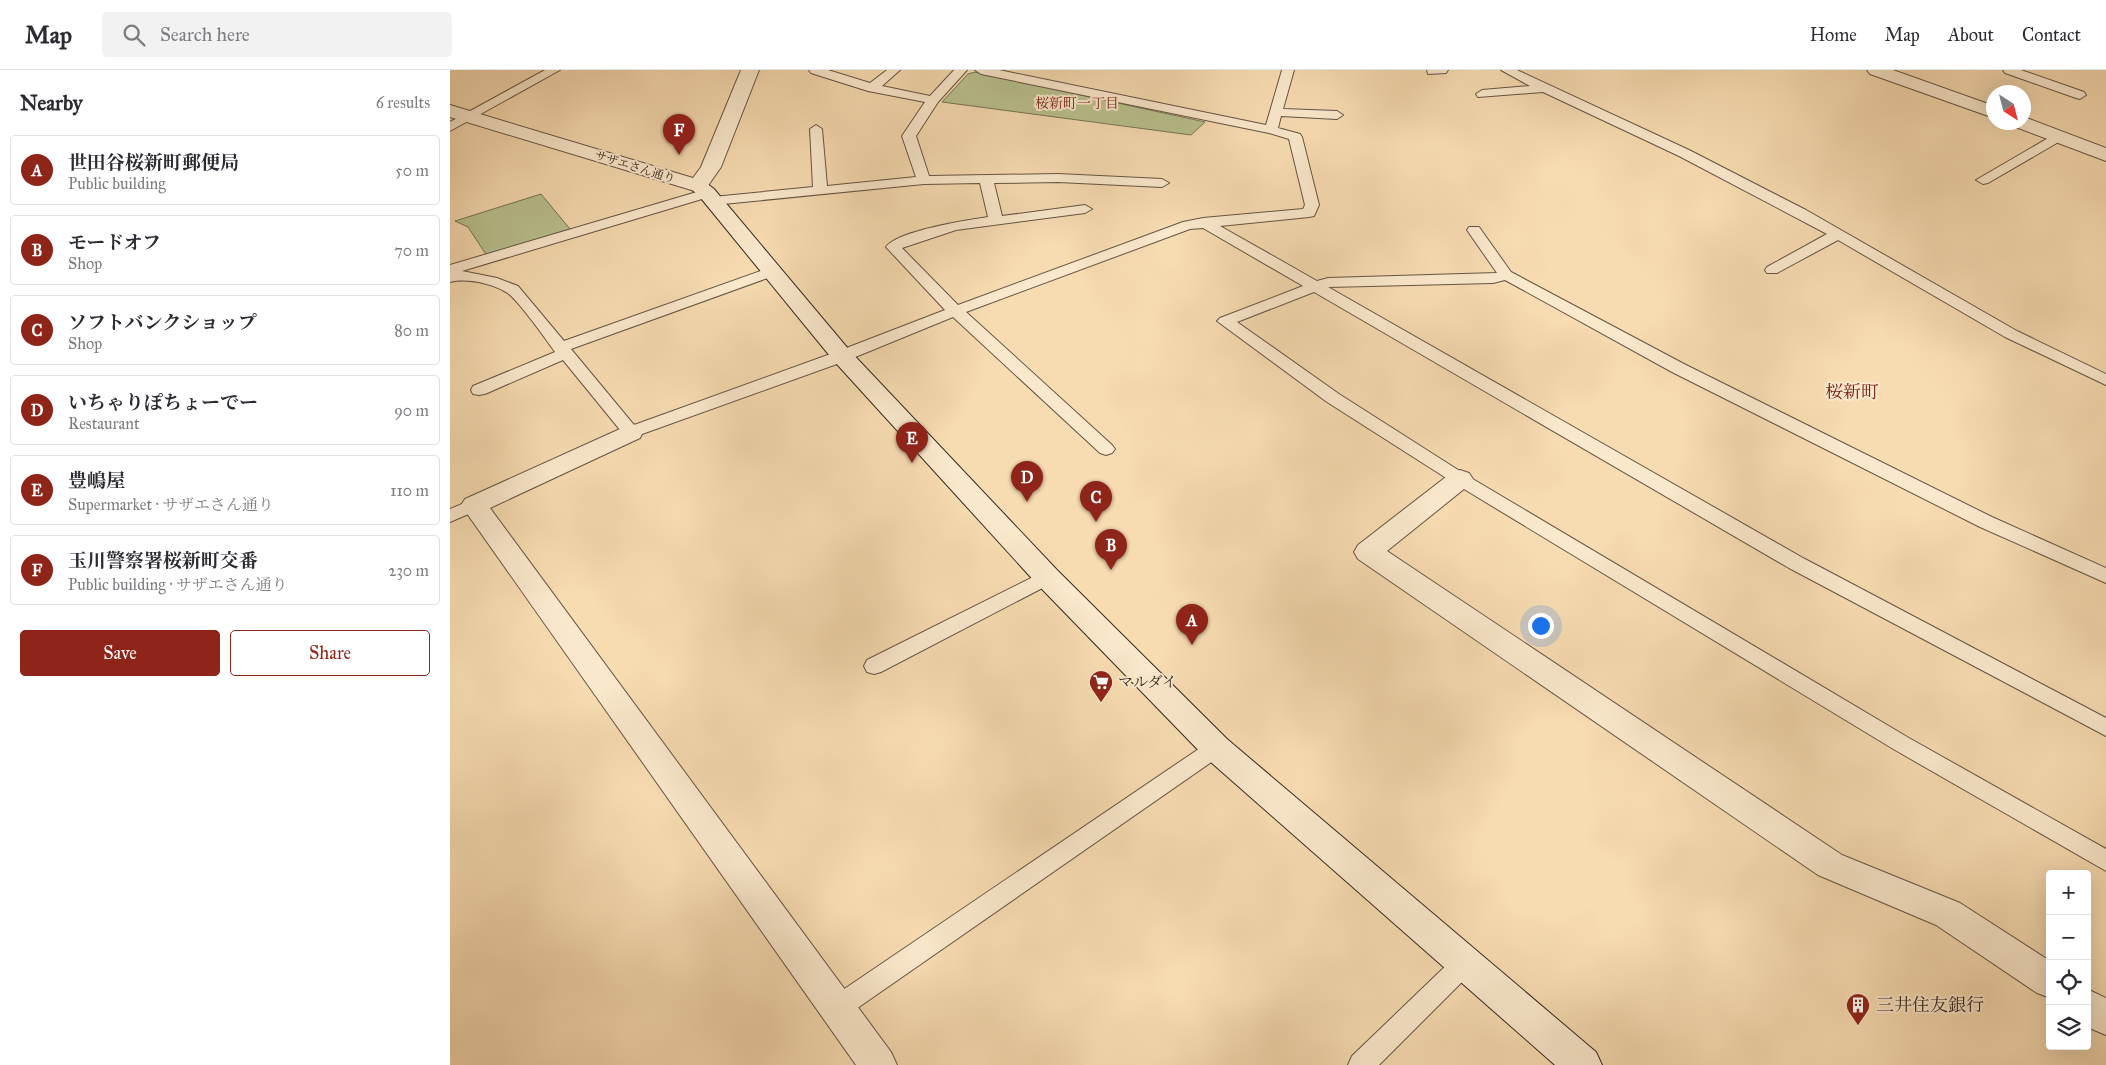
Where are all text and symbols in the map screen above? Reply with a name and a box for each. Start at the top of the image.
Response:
search box [102,12,452,57]
text: Map [25,20,72,50]
icon: search [120,21,148,49]
text: Search here [160,23,250,46]
text: Home [1810,24,1857,46]
text: Map [1885,24,1920,46]
text: About [1948,24,1994,46]
text: Contact [2022,24,2081,46]
north arrow [1986,85,2031,130]
text: Nearby [20,90,83,116]
text: 6 results [376,93,430,112]
district label: 桜新町一丁目 [1035,95,1119,112]
pin: F [663,114,695,155]
street label: サザエさん通り [593,148,677,186]
text: 世田谷桜新町郵便局 [68,151,239,174]
text: A [32,161,42,180]
text: 50 m [395,161,429,180]
text: Public building [68,174,166,193]
text: モードオフ [68,231,161,254]
text: B [32,241,42,260]
text: 70 m [394,241,429,260]
text: Shop [68,254,102,273]
text: ソフトバンクショップ [68,311,257,334]
text: C [32,321,42,340]
text: 80 m [394,321,429,340]
text: Shop [68,334,102,353]
district label: 桜新町 [1825,381,1879,403]
text: いちゃりぽちょーでー [68,391,258,414]
text: D [31,401,43,420]
text: 90 m [394,401,429,420]
text: Restaurant [68,414,140,433]
pin: E [896,422,928,463]
pin: D [1011,461,1043,502]
text: 豊嶋屋 [68,469,125,492]
text: E [31,481,43,500]
text: 110 m [390,481,429,500]
pin: C [1080,481,1112,522]
text: Supermarket · サザエさん通り [68,495,274,514]
pin: B [1095,529,1127,570]
text: 玉川警察署桜新町交番 [68,549,258,572]
text: F [32,561,42,580]
text: 230 m [389,561,429,580]
text: Public building · サザエさん通り [68,575,287,594]
pin: A [1176,604,1208,645]
your location [1528,613,1554,639]
button: Save [20,630,220,676]
button: Share [230,630,430,676]
supermarket icon: マルダイ [1088,669,1114,703]
place label: マルダイ [1118,673,1177,691]
map controls [2046,870,2091,1050]
button: + [2046,870,2091,915]
button: − [2046,915,2091,960]
button: locate [2046,960,2091,1005]
building icon: 三井住友銀行 [1845,992,1871,1026]
place label: 三井住友銀行 [1876,994,1984,1016]
button: layers [2046,1005,2091,1050]

